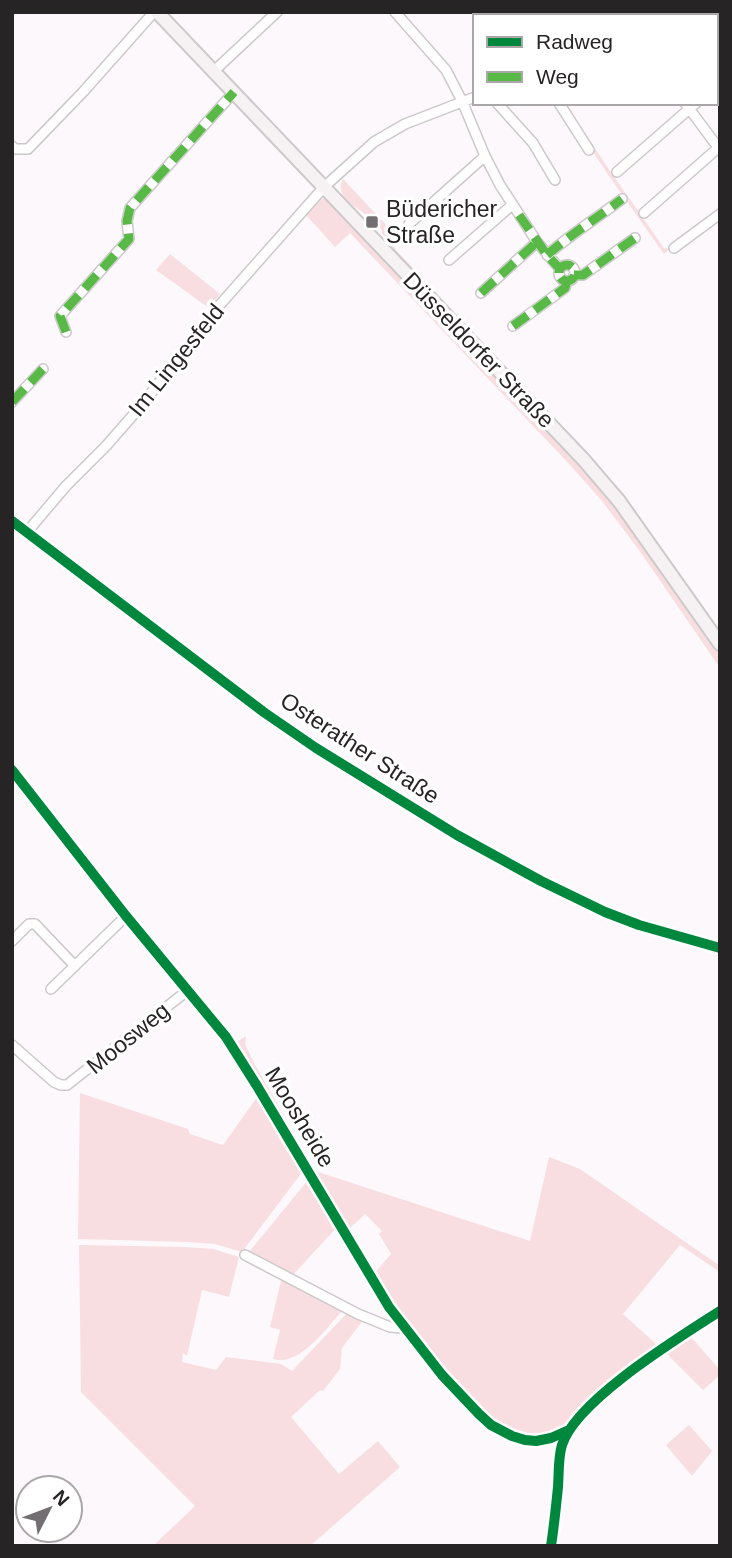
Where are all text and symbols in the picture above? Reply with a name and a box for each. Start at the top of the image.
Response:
legend [473,14,718,105]
text: Radweg [536,30,613,53]
text: Weg [536,65,579,88]
place label: Büdericher Straße [386,196,498,248]
marker: Büdericher Straße [364,214,380,230]
street label: Düsseldorfer Straße [398,267,560,433]
street label: Im Lingesfeld [123,299,229,421]
street label: Osterather Straße [276,687,444,809]
street label: Moosweg [82,997,174,1079]
street label: Moosheide [260,1062,340,1172]
north arrow [14,1474,84,1544]
text: N [49,1486,74,1510]

